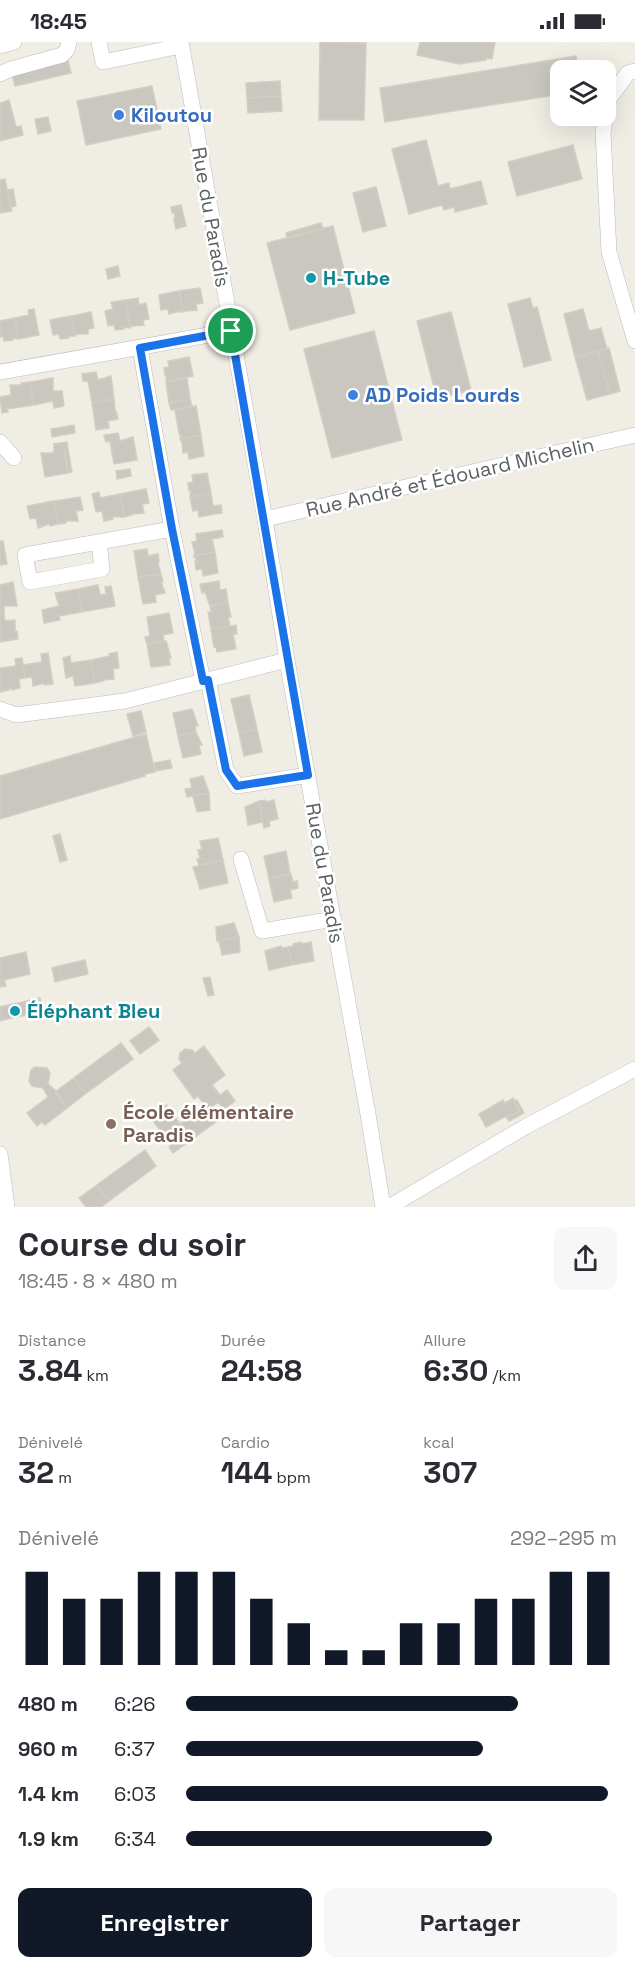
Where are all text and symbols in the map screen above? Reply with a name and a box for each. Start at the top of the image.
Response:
text: 18:45 [30,7,87,35]
map controls [550,60,616,126]
button: layers [550,60,616,126]
place label: Kiloutou [131,102,212,128]
marker: Kiloutou [112,108,126,122]
street label: Rue du Paradis [186,145,236,289]
place label: H-Tube [323,265,390,291]
marker: H-Tube [304,271,318,285]
pin [205,305,256,356]
icon: arrive [214,314,247,347]
place label: AD Poids Lourds [365,382,520,408]
marker: AD Poids Lourds [346,388,360,402]
street label: Rue André et Édouard Michelin [303,431,597,523]
street label: Rue du Paradis [300,801,350,945]
place label: Éléphant Bleu [27,998,160,1024]
marker: Éléphant Bleu [8,1004,22,1018]
place label: École élémentaire Paradis [123,1099,294,1148]
marker: École élémentaire Paradis [104,1117,118,1131]
text: Course du soir [18,1224,246,1266]
button: share [554,1227,617,1290]
text: 18:45 · 8 × 480 m [18,1268,178,1294]
text: Distance [18,1330,86,1351]
text: Durée [221,1330,266,1351]
text: Allure [423,1330,466,1351]
text: 3.84 [18,1351,82,1390]
text: 24:58 [221,1351,302,1390]
text: 6:30 [423,1351,489,1390]
text: km [82,1365,109,1386]
text: /km [489,1365,521,1386]
text: Dénivelé [18,1432,83,1453]
text: Cardio [221,1432,270,1453]
text: kcal [423,1432,454,1453]
text: 32 [18,1453,54,1492]
text: 144 [221,1453,272,1492]
text: 307 [423,1453,477,1492]
text: m [54,1467,72,1488]
text: bpm [272,1467,311,1488]
text: Dénivelé [18,1525,99,1551]
text: 292–295 m [510,1525,617,1551]
text: 480 m [18,1691,78,1717]
text: 6:26 [114,1691,156,1717]
text: 960 m [18,1736,78,1762]
text: 6:37 [114,1736,155,1762]
text: 1.4 km [18,1781,79,1807]
text: 6:03 [114,1781,156,1807]
text: 1.9 km [18,1826,79,1852]
text: 6:34 [114,1826,156,1852]
button: Enregistrer [18,1888,312,1957]
button: Partager [324,1888,617,1957]

